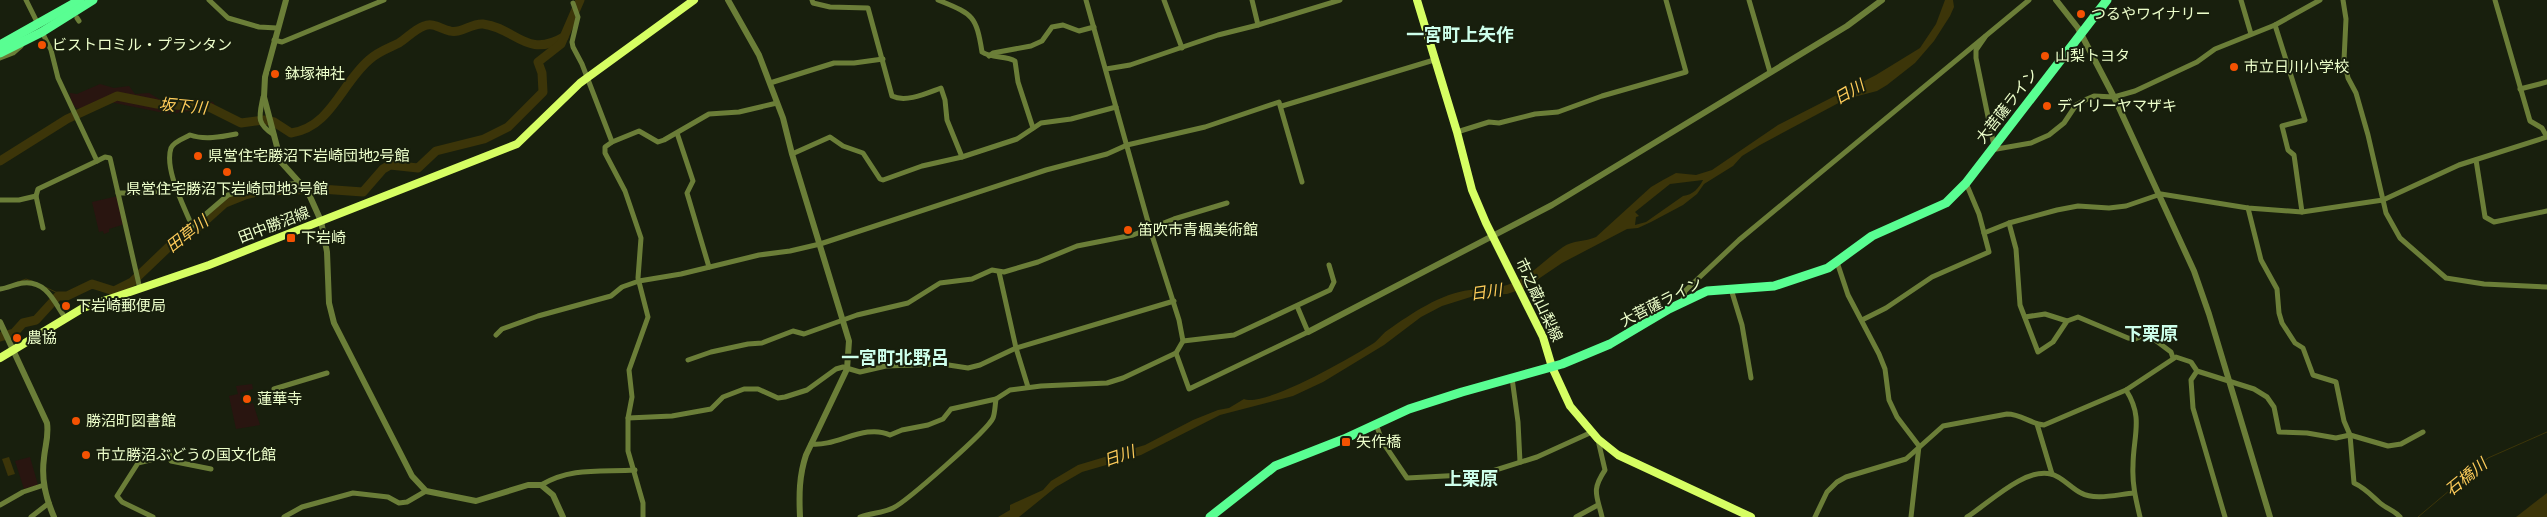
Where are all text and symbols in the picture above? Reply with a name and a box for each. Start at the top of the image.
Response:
place label: つるやワイナリー [2091,5,2211,23]
marker: つるやワイナリー [2075,8,2087,20]
district label: 一宮町上矢作 [1406,24,1514,46]
place label: ビストロミル・プランタン [52,36,232,54]
marker: ビストロミル・プランタン [36,39,48,51]
place label: 山梨トヨタ [2055,47,2130,65]
marker: 山梨トヨタ [2039,50,2051,62]
place label: 市立日川小学校 [2244,58,2349,76]
marker: 市立日川小学校 [2228,61,2240,73]
place label: 鉢塚神社 [285,65,345,83]
street label: 大菩薩ライン [1972,65,2042,147]
marker: 鉢塚神社 [269,68,281,80]
water label: 日川 [1830,75,1869,108]
water label: 坂下川 [158,94,210,118]
place label: デイリーヤマザキ [2057,97,2177,115]
marker: デイリーヤマザキ [2041,100,2053,112]
place label: 県営住宅勝沼下岩崎団地2号館 [208,147,410,165]
marker: 県営住宅勝沼下岩崎団地2号館 [192,150,204,162]
marker: 県営住宅勝沼下岩崎団地3号館 [221,166,233,178]
place label: 県営住宅勝沼下岩崎団地3号館 [126,180,328,198]
street label: 田中勝沼線 [236,203,312,247]
water label: 田草川 [162,211,213,256]
place label: 笛吹市青楓美術館 [1138,221,1258,239]
marker: 笛吹市青楓美術館 [1122,224,1134,236]
place label: 下岩崎 [301,229,346,247]
marker: 下岩崎 [285,232,297,244]
street label: 市之蔵山梨線 [1512,255,1566,345]
street label: 大菩薩ライン [1617,274,1705,330]
water label: 日川 [1469,280,1505,304]
place label: 下岩崎郵便局 [76,297,166,315]
marker: 下岩崎郵便局 [60,300,72,312]
district label: 下栗原 [2124,323,2178,345]
place label: 農協 [27,329,57,347]
marker: 農協 [11,332,23,344]
district label: 一宮町北野呂 [841,347,949,369]
place label: 蓮華寺 [257,390,302,408]
marker: 蓮華寺 [241,393,253,405]
place label: 勝沼町図書館 [86,412,176,430]
marker: 勝沼町図書館 [70,415,82,427]
place label: 矢作橋 [1356,433,1401,451]
marker: 矢作橋 [1340,436,1352,448]
water label: 日川 [1101,441,1139,470]
place label: 市立勝沼ぶどうの国文化館 [96,446,276,464]
marker: 市立勝沼ぶどうの国文化館 [80,449,92,461]
water label: 石橋川 [2441,453,2492,499]
district label: 上栗原 [1444,468,1498,490]

